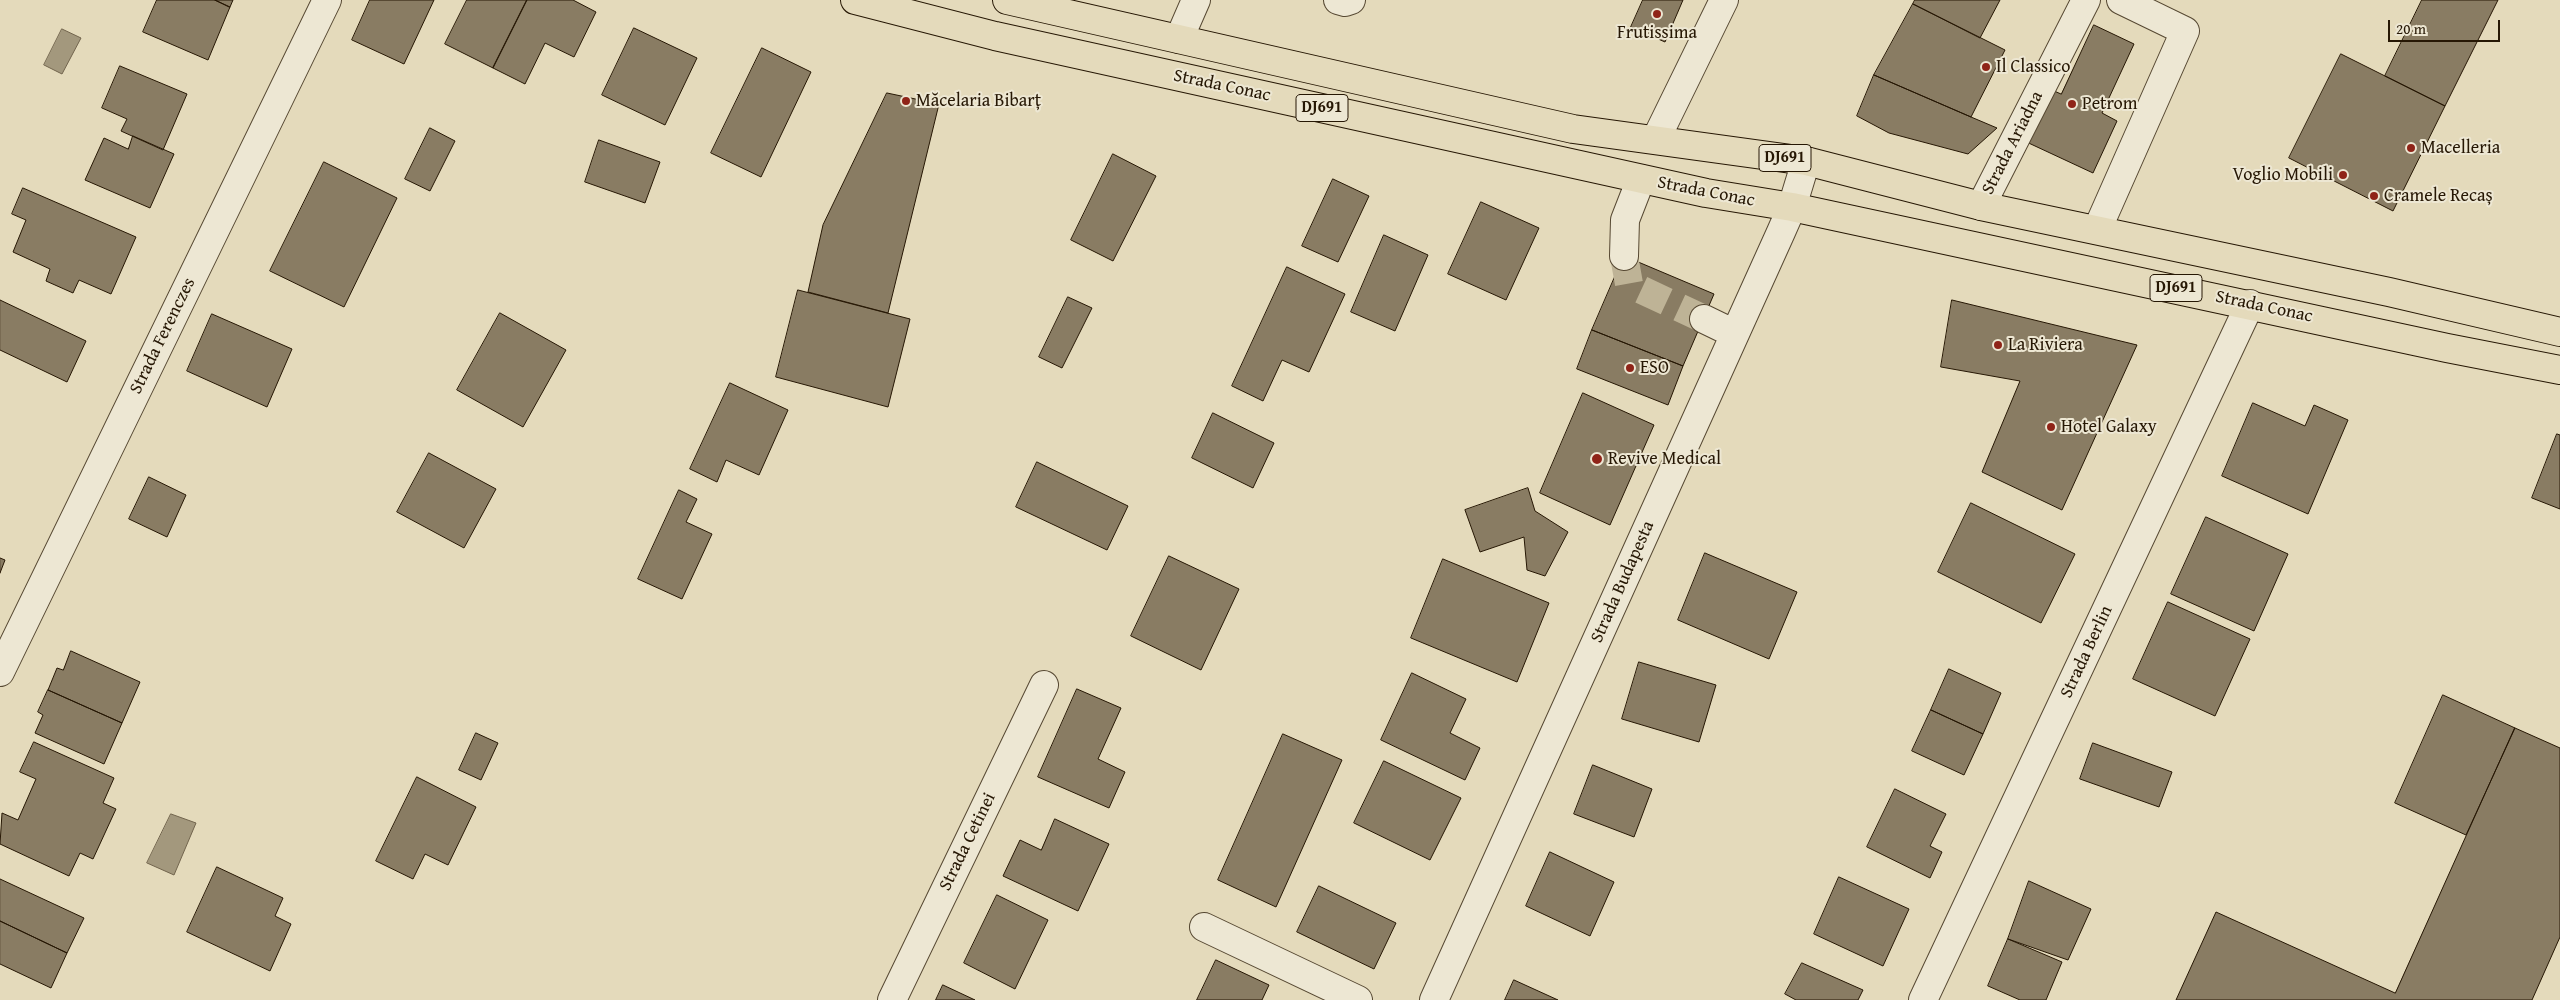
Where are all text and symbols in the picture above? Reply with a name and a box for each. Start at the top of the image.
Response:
marker: Frutissima [1651,8,1663,20]
scale bar [2390,10,2502,42]
text: 20 m [2396,18,2426,39]
place label: Frutissima [1617,22,1697,44]
place label: Il Classico [1996,56,2070,78]
marker: Il Classico [1980,61,1992,73]
street label: Strada Conac [1172,65,1272,107]
street label: Strada Ariadna [1978,88,2048,198]
place label: Măcelaria Bibarț [916,90,1041,112]
place label: Petrom [2082,93,2138,115]
marker: Măcelaria Bibarț [900,95,912,107]
road number: DJ691 [1296,95,1348,122]
marker: Petrom [2066,98,2078,110]
place label: Macelleria [2421,137,2500,159]
marker: Macelleria [2405,142,2417,154]
road number: DJ691 [1759,144,1811,172]
place label: Voglio Mobili [2232,164,2333,186]
marker: Voglio Mobili [2337,169,2349,181]
street label: Strada Conac [1656,172,1756,212]
place label: Cramele Recaș [2384,185,2493,207]
marker: Cramele Recaș [2368,190,2380,202]
street label: Strada Ferenczes [126,274,200,398]
road number: DJ691 [2150,274,2202,302]
street label: Strada Conac [2214,286,2314,328]
place label: La Riviera [2008,334,2083,356]
marker: La Riviera [1992,339,2004,351]
place label: ESO [1640,357,1669,379]
marker: ESO [1624,362,1636,374]
place label: Hotel Galaxy [2061,416,2157,438]
marker: Hotel Galaxy [2045,421,2057,433]
place label: Revive Medical [1608,448,1721,470]
marker: Revive Medical [1590,452,1604,466]
street label: Strada Budapesta [1586,518,1660,646]
street label: Strada Berlin [2056,602,2118,702]
street label: Strada Cetinei [935,790,1001,894]

